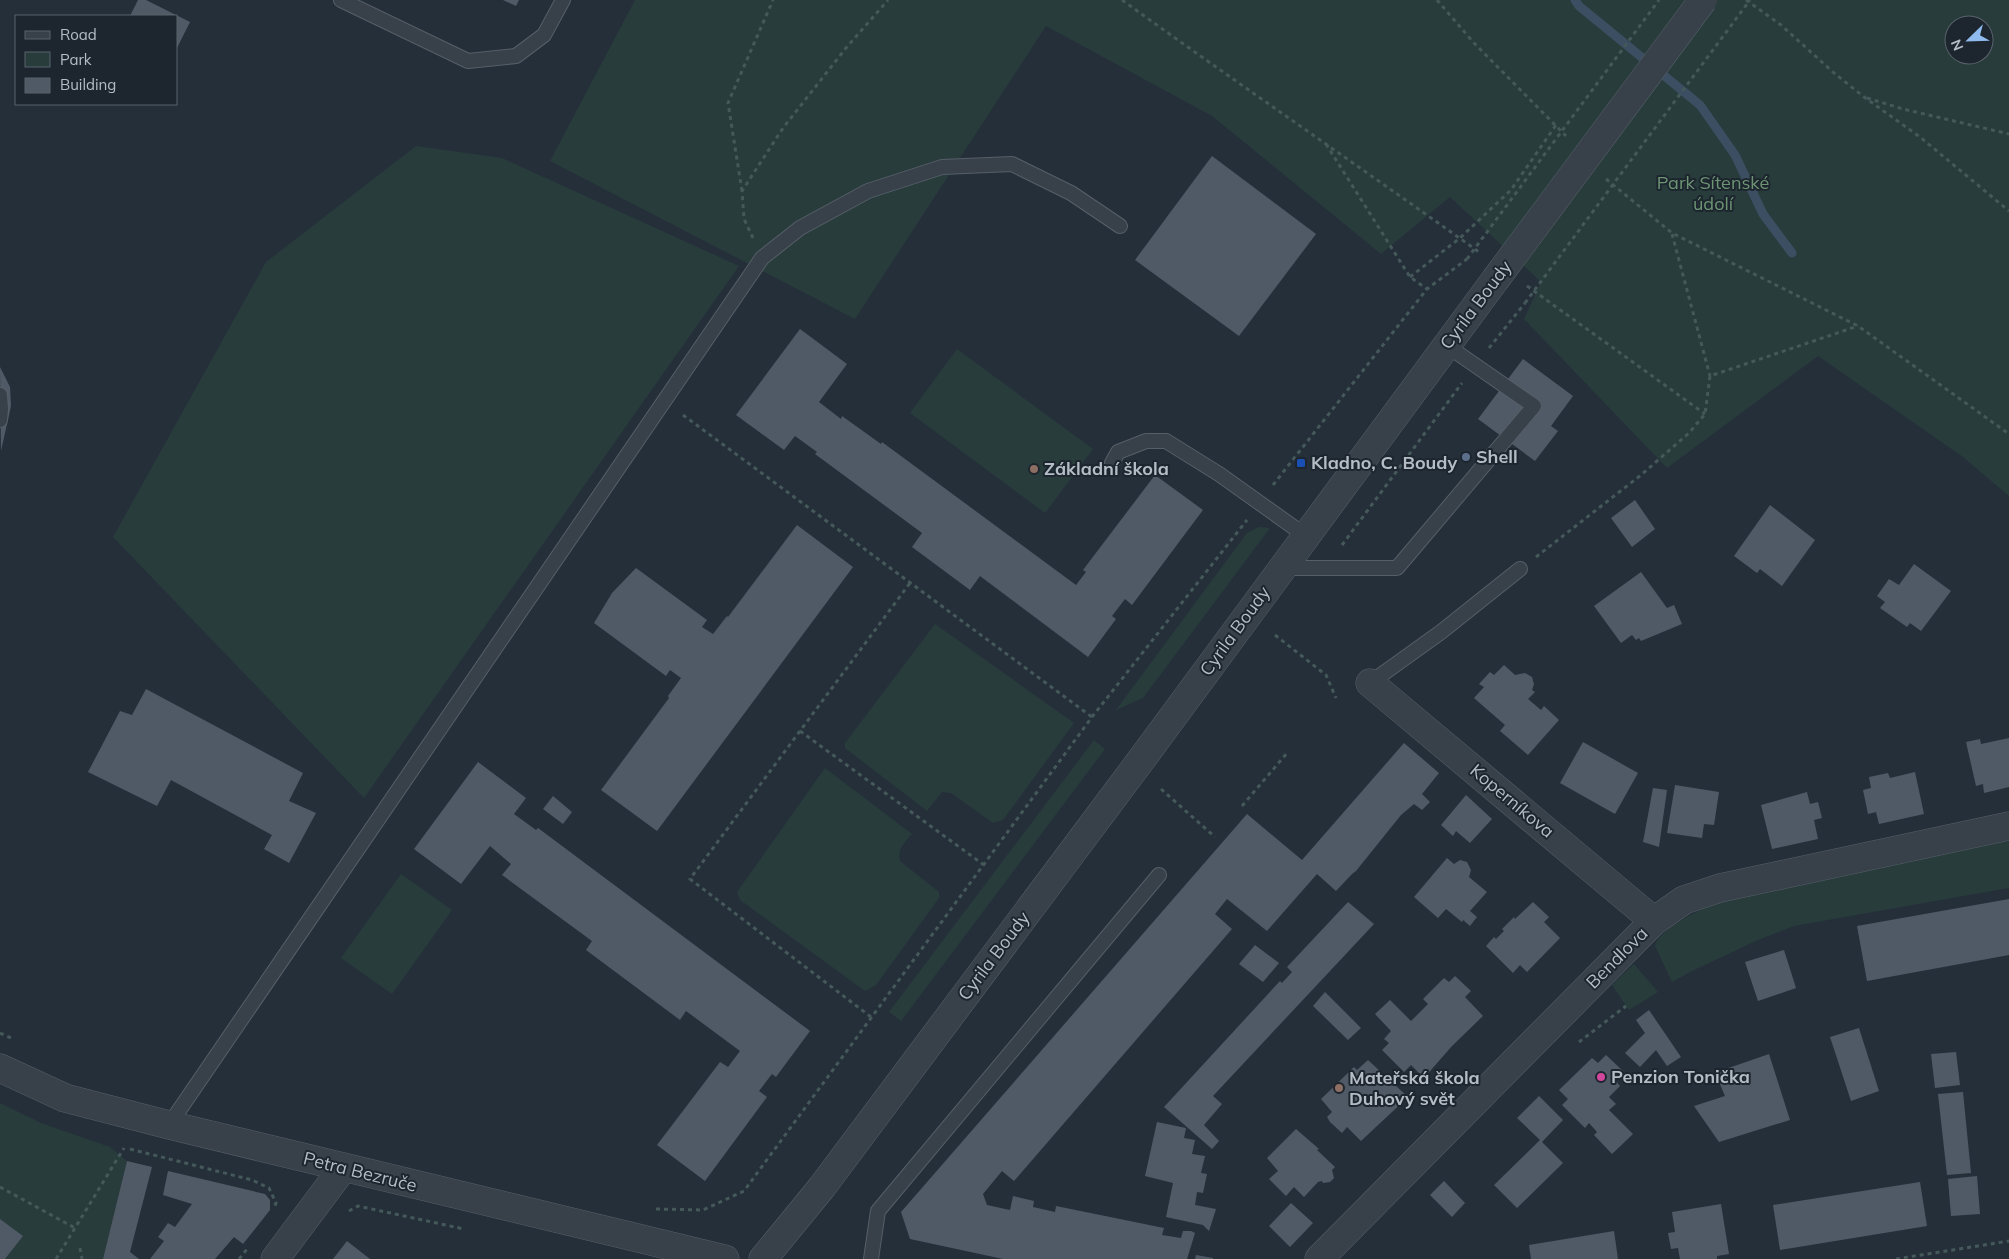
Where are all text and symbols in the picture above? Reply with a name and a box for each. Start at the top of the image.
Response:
legend [15,15,178,105]
north arrow [1944,15,1994,65]
text: Road [60,25,97,44]
text: N [1947,37,1967,53]
text: Park [60,50,92,69]
text: Building [60,75,116,94]
park label: Park Sítenské údolí [1657,171,1769,215]
street label: Cyrila Boudy [1435,255,1517,354]
place label: Shell [1476,445,1518,468]
place label: Kladno, C. Boudy [1311,451,1457,474]
marker: Shell [1460,451,1472,463]
place label: Základní škola [1044,457,1169,480]
marker: Kladno, C. Boudy [1295,457,1307,469]
marker: Základní škola [1028,463,1040,475]
street label: Cyrila Boudy [1194,581,1275,680]
street label: Koperníkova [1465,759,1559,843]
street label: Cyrila Boudy [953,906,1035,1005]
street label: Bendlova [1581,922,1652,993]
place label: Penzion Tonička [1611,1065,1750,1088]
place label: Mateřská škola Duhový svět [1349,1066,1480,1110]
marker: Penzion Tonička [1595,1071,1607,1083]
marker: Mateřská škola Duhový svět [1333,1082,1345,1094]
street label: Petra Bezruče [301,1146,419,1197]

